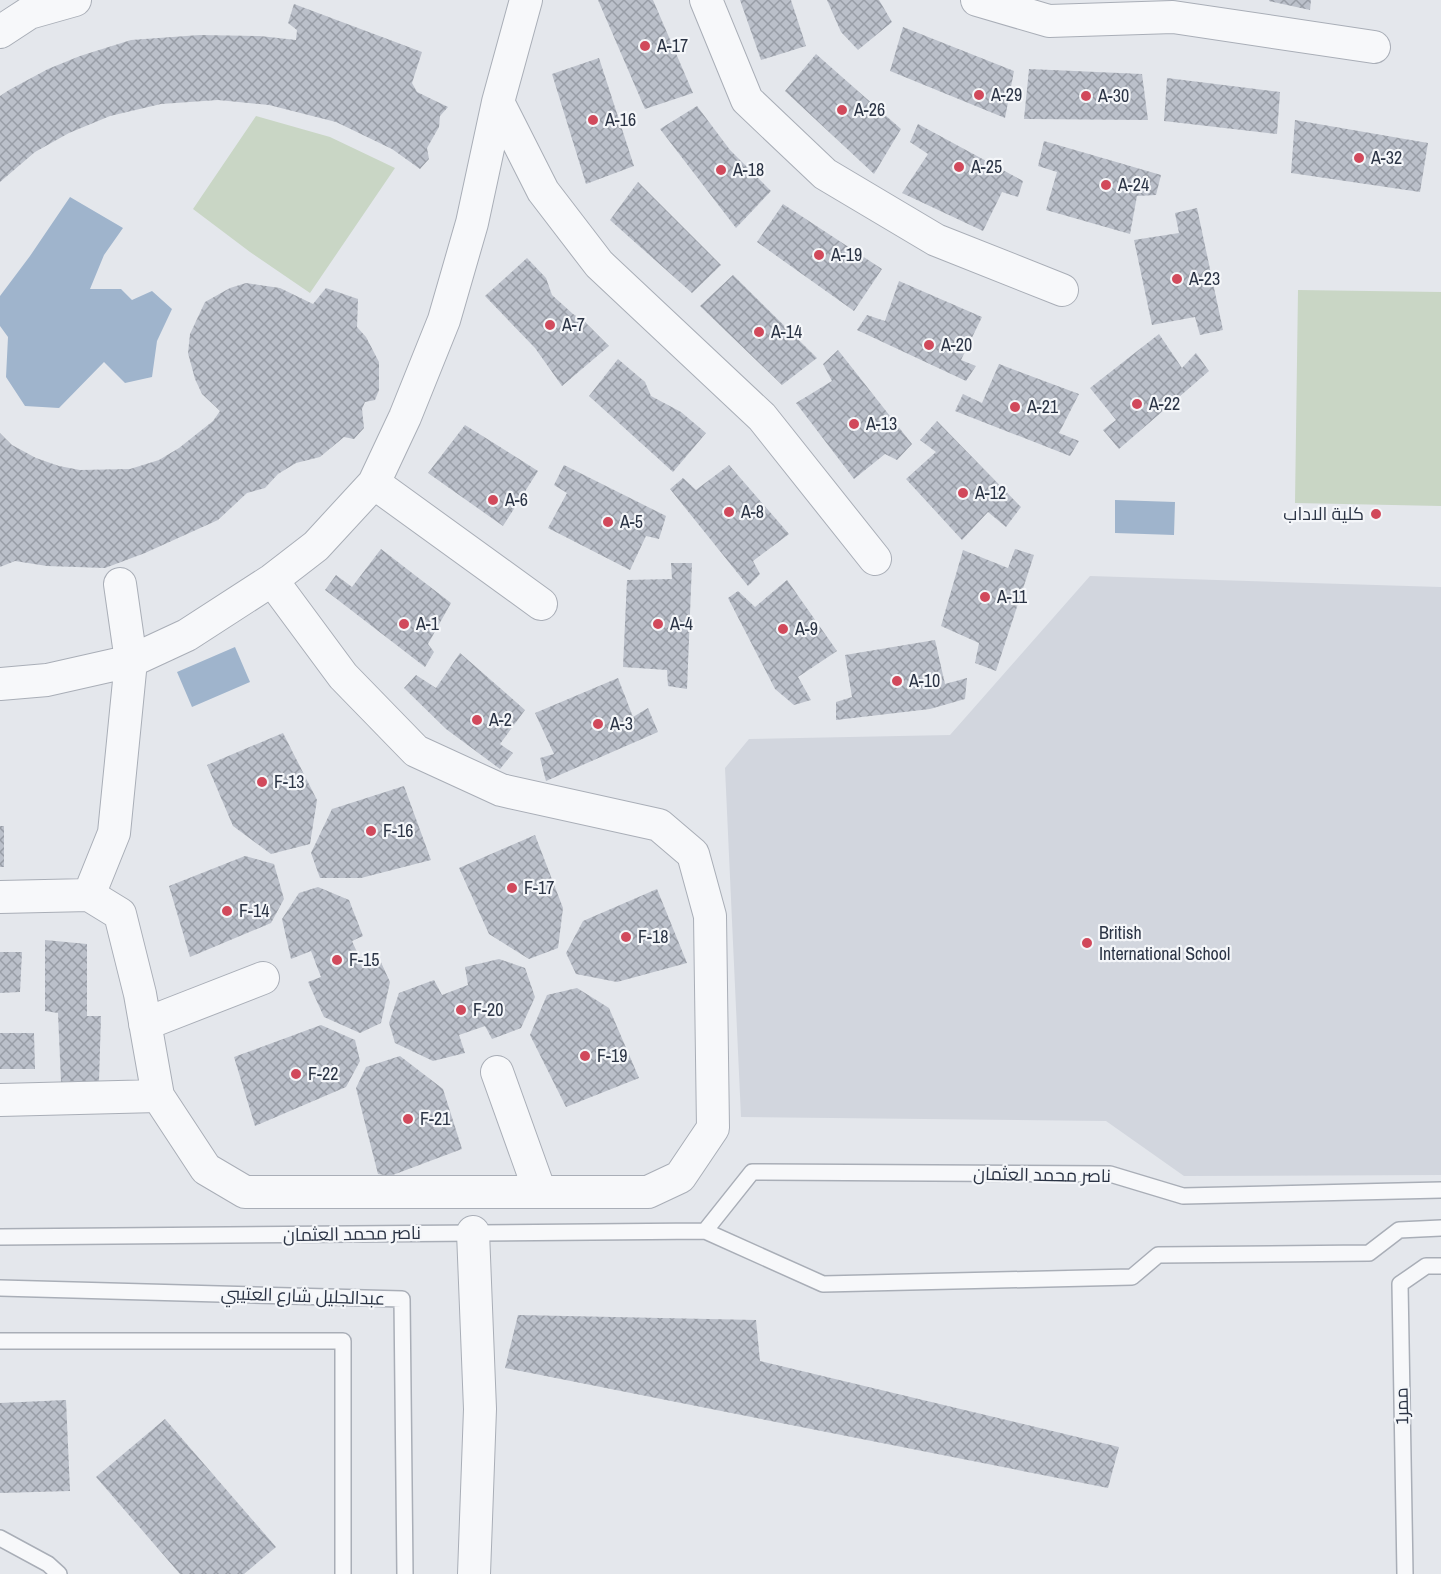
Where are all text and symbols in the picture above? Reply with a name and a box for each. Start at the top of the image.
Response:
place label: A-17 [656,33,688,58]
marker: A-17 [638,39,652,53]
place label: A-29 [990,82,1022,107]
place label: A-30 [1097,83,1129,108]
marker: A-29 [972,88,986,102]
marker: A-30 [1079,89,1093,103]
place label: A-26 [853,97,885,122]
marker: A-26 [835,103,849,117]
place label: A-16 [604,107,636,132]
marker: A-16 [586,113,600,127]
place label: A-32 [1370,145,1402,170]
marker: A-32 [1352,151,1366,165]
place label: A-25 [970,154,1002,179]
place label: A-18 [732,157,764,182]
marker: A-25 [952,160,966,174]
marker: A-18 [714,163,728,177]
place label: A-24 [1117,172,1149,197]
marker: A-24 [1099,178,1113,192]
place label: A-19 [830,242,862,267]
marker: A-19 [812,248,826,262]
place label: A-23 [1188,266,1220,291]
marker: A-23 [1170,272,1184,286]
place label: A-7 [561,312,585,337]
marker: A-7 [543,318,557,332]
place label: A-14 [770,319,802,344]
marker: A-14 [752,325,766,339]
place label: A-20 [940,332,972,357]
marker: A-20 [922,338,936,352]
place label: A-22 [1148,391,1180,416]
place label: A-21 [1026,394,1059,419]
marker: A-22 [1130,397,1144,411]
marker: A-21 [1008,400,1022,414]
place label: A-13 [865,411,897,436]
marker: A-13 [847,417,861,431]
place label: A-12 [974,480,1006,505]
marker: A-12 [956,486,970,500]
place label: A-6 [504,487,528,512]
marker: A-6 [486,493,500,507]
place label: A-8 [740,499,764,524]
place label: كلية الاداب [1283,501,1364,526]
marker: A-8 [722,505,736,519]
marker: كلية الاداب [1369,507,1383,521]
place label: A-5 [619,509,643,534]
marker: A-5 [601,515,615,529]
place label: A-11 [996,584,1028,609]
marker: A-11 [978,590,992,604]
place label: A-1 [415,611,440,636]
place label: A-4 [669,611,693,636]
place label: A-9 [794,616,818,641]
marker: A-1 [397,617,411,631]
marker: A-4 [651,617,665,631]
marker: A-9 [776,622,790,636]
place label: A-10 [908,668,940,693]
marker: A-10 [890,674,904,688]
place label: A-2 [488,707,512,732]
place label: A-3 [609,711,633,736]
marker: A-2 [470,713,484,727]
marker: A-3 [591,717,605,731]
place label: F-13 [274,769,304,794]
marker: F-13 [255,775,269,789]
place label: F-16 [383,818,413,843]
marker: F-16 [364,824,378,838]
place label: F-17 [524,875,554,900]
marker: F-17 [505,881,519,895]
place label: F-14 [239,898,269,923]
marker: F-14 [220,904,234,918]
place label: British International School [1099,920,1230,966]
place label: F-18 [638,924,668,949]
marker: F-18 [619,930,633,944]
marker: British International School [1080,936,1094,950]
place label: F-15 [349,947,379,972]
marker: F-15 [330,953,344,967]
place label: F-20 [473,997,503,1022]
marker: F-20 [454,1003,468,1017]
place label: F-19 [597,1043,627,1068]
marker: F-19 [578,1049,592,1063]
place label: F-22 [308,1061,338,1086]
marker: F-22 [289,1067,303,1081]
place label: F-21 [420,1106,451,1131]
marker: F-21 [401,1112,415,1126]
street label: ناصر محمد العثمان [973,1161,1111,1188]
street label: ناصر محمد العثمان [283,1220,421,1247]
street label: عبدالجليل شارع العتيبي [220,1280,386,1313]
street label: ممر1 [1389,1387,1414,1425]

